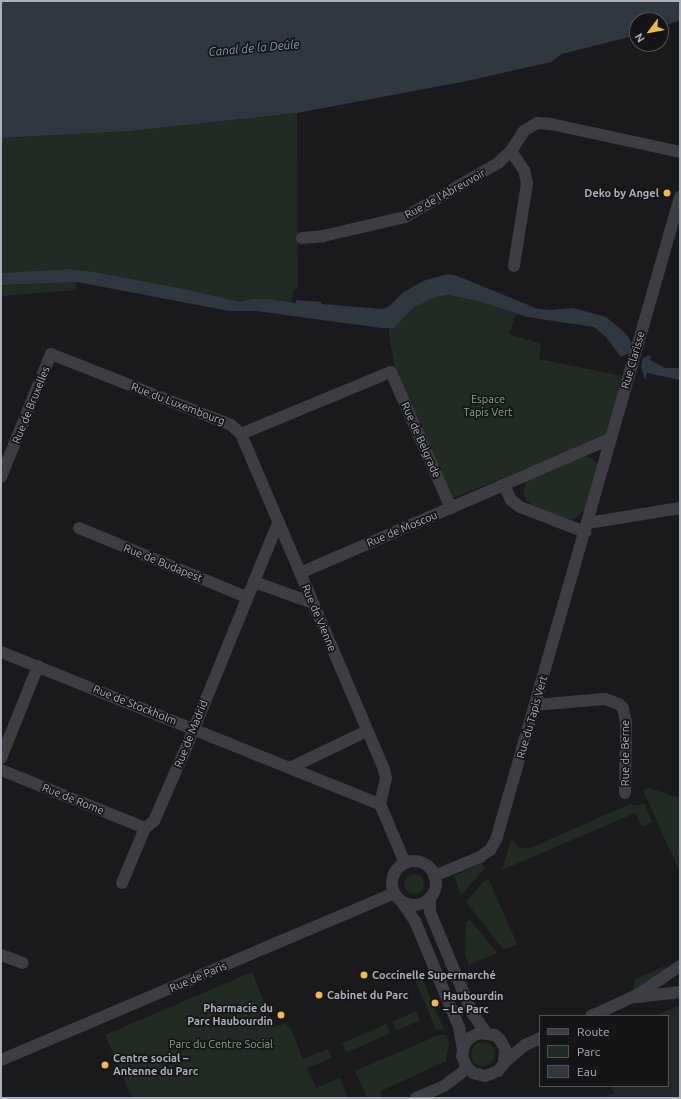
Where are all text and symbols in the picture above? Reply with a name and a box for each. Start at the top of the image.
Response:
north arrow [629,12,669,52]
text: N [632,31,647,44]
water label: Canal de la Deûle [208,37,300,59]
street label: Rue de l'Abreuvoir [402,166,488,222]
place label: Deko by Angel [584,186,659,200]
marker: Deko by Angel [662,188,672,198]
street label: Rue Clarisse [618,330,648,390]
street label: Rue de Bruxelles [9,364,53,446]
street label: Rue du Luxembourg [129,380,227,428]
park label: Espace Tapis Vert [464,393,512,419]
street label: Rue de Belgrade [398,400,444,480]
street label: Rue de Moscou [365,508,439,550]
street label: Rue de Budapest [122,541,204,585]
street label: Rue de Vienne [299,583,339,653]
street label: Rue du Tapis Vert [514,674,550,760]
street label: Rue de Stockholm [91,682,179,728]
street label: Rue de Madrid [171,698,211,770]
street label: Rue de Berne [618,720,632,786]
street label: Rue de Rome [40,781,106,817]
street label: Rue de Paris [168,959,228,995]
place label: Coccinelle Supermarché [372,968,496,982]
marker: Coccinelle Supermarché [359,970,369,980]
place label: Cabinet du Parc [327,988,408,1002]
marker: Cabinet du Parc [314,990,324,1000]
place label: Haubourdin – Le Parc [443,990,504,1016]
marker: Haubourdin – Le Parc [430,998,440,1008]
place label: Pharmacie du Parc Haubourdin [187,1002,273,1028]
marker: Pharmacie du Parc Haubourdin [276,1010,286,1020]
legend [539,1015,669,1087]
text: Route [577,1025,610,1038]
park label: Parc du Centre Social [169,1037,273,1051]
text: Parc [577,1045,600,1058]
place label: Centre social – Antenne du Parc [113,1052,198,1078]
marker: Centre social – Antenne du Parc [100,1060,110,1070]
text: Eau [577,1065,597,1078]

